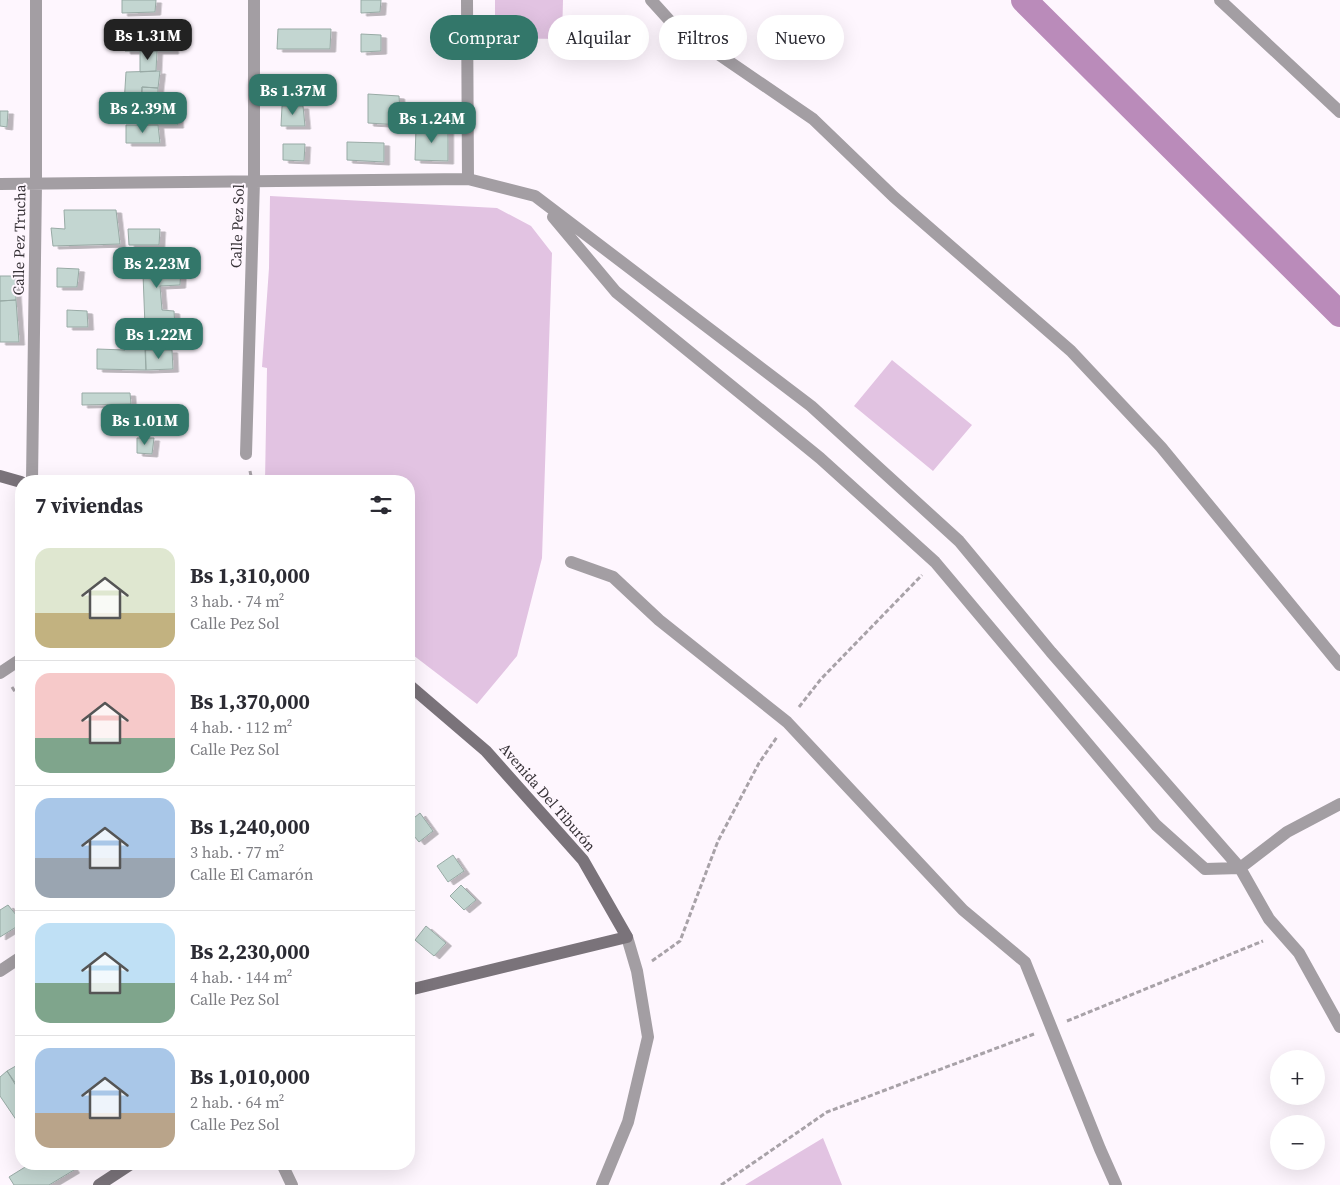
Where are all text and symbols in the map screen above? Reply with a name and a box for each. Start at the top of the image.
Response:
chip: Comprar [430,15,538,60]
chip: Alquilar [548,15,649,60]
chip: Filtros [659,15,747,60]
chip: Nuevo [757,15,844,60]
pin: Bs 1.31M [96,18,200,61]
text: Bs 1.31M [115,24,181,46]
pin: Bs 1.37M [241,74,345,116]
text: Bs 1.37M [260,79,326,101]
pin: Bs 2.39M [91,92,195,134]
text: Bs 2.39M [110,97,176,119]
pin: Bs 1.24M [380,102,484,144]
text: Bs 1.24M [399,107,465,129]
street label: Calle Pez Sol [225,183,249,268]
street label: Calle Pez Trucha [8,184,30,296]
pin: Bs 2.23M [105,246,209,289]
text: Bs 2.23M [124,252,190,274]
pin: Bs 1.22M [107,318,211,360]
text: Bs 1.22M [126,323,192,345]
pin: Bs 1.01M [93,404,197,446]
text: Bs 1.01M [112,409,178,431]
text: 7 viviendas [35,491,143,520]
icon: filters [367,491,395,519]
text: Bs 1,310,000 [190,561,310,590]
icon: home [75,568,135,628]
text: 3 hab. · 74 m² [190,590,284,612]
text: Calle Pez Sol [190,612,280,634]
text: Bs 1,370,000 [190,687,310,716]
icon: home [75,693,135,753]
text: 4 hab. · 112 m² [190,716,292,738]
text: Calle Pez Sol [190,738,280,760]
street label: Avenida Del Tiburón [495,738,601,856]
text: Bs 1,240,000 [190,812,310,841]
icon: home [75,818,135,878]
text: 3 hab. · 77 m² [190,841,284,863]
text: Calle El Camarón [190,863,314,885]
text: Bs 2,230,000 [190,937,310,966]
icon: home [75,943,135,1003]
text: 4 hab. · 144 m² [190,966,292,988]
text: Calle Pez Sol [190,988,280,1010]
map controls [1270,1050,1325,1170]
button: + [1270,1050,1325,1105]
text: Bs 1,010,000 [190,1062,310,1091]
icon: home [75,1068,135,1128]
text: 2 hab. · 64 m² [190,1091,284,1113]
text: Calle Pez Sol [190,1113,280,1135]
button: − [1270,1115,1325,1170]

